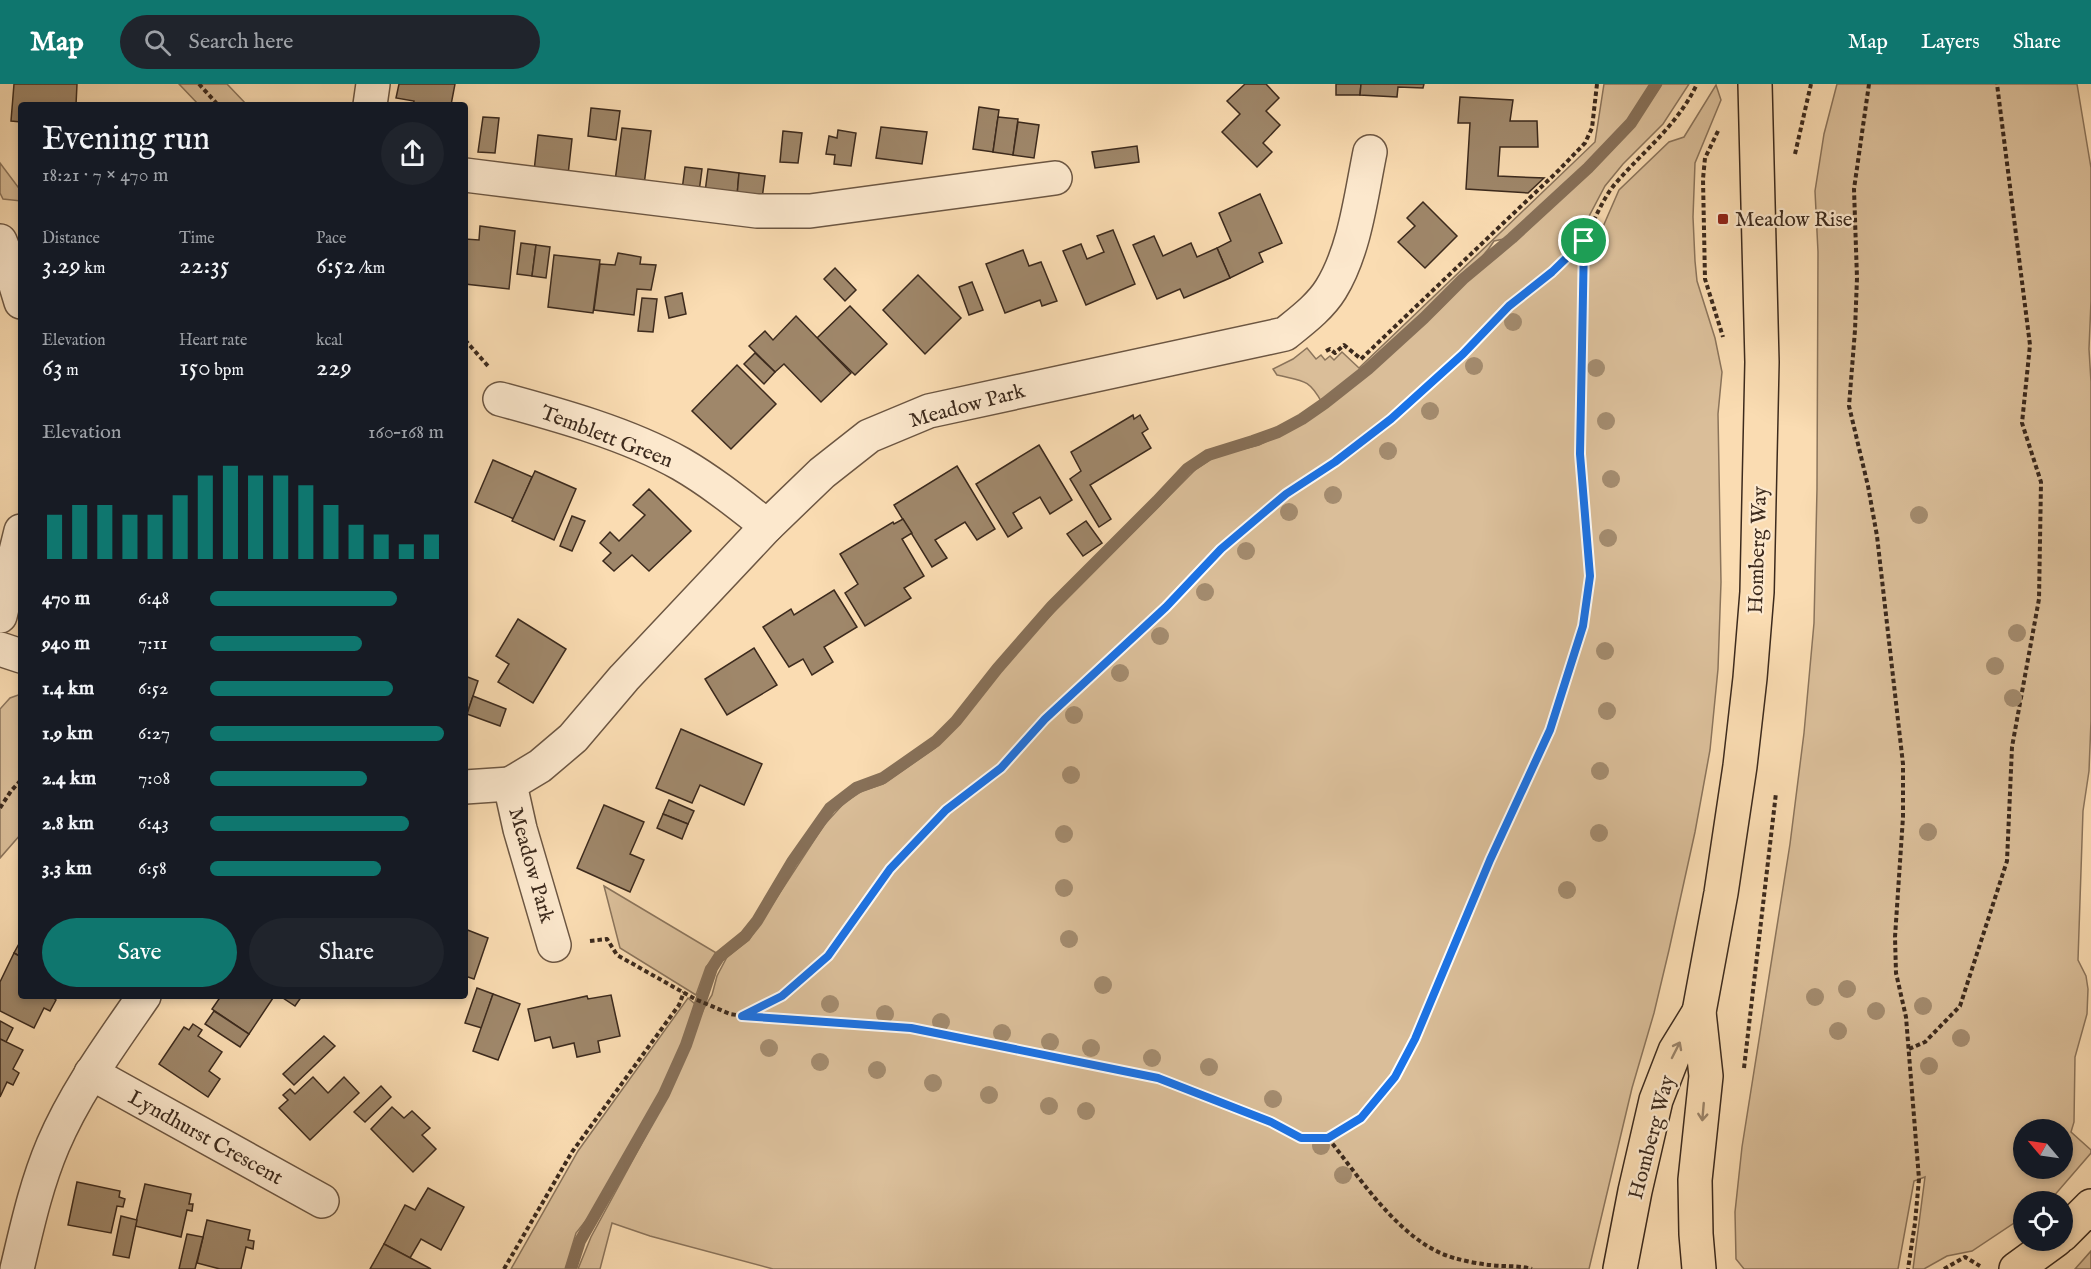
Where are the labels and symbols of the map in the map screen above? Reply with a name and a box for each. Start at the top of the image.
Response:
place label: Meadow Rise [1735,207,1853,234]
marker: Meadow Rise [1716,212,1730,226]
pin [1558,215,1609,266]
street label: Meadow Park [906,378,1029,435]
street label: Temblett Green [536,400,676,475]
street label: Homberg Way [1743,485,1774,614]
street label: Meadow Park [501,805,560,927]
one-way arrow [1671,1042,1683,1060]
street label: Homberg Way [1623,1072,1682,1203]
street label: Lyndhurst Crescent [123,1085,287,1192]
one-way arrow [1697,1102,1708,1122]
north arrow [2013,1119,2073,1179]

